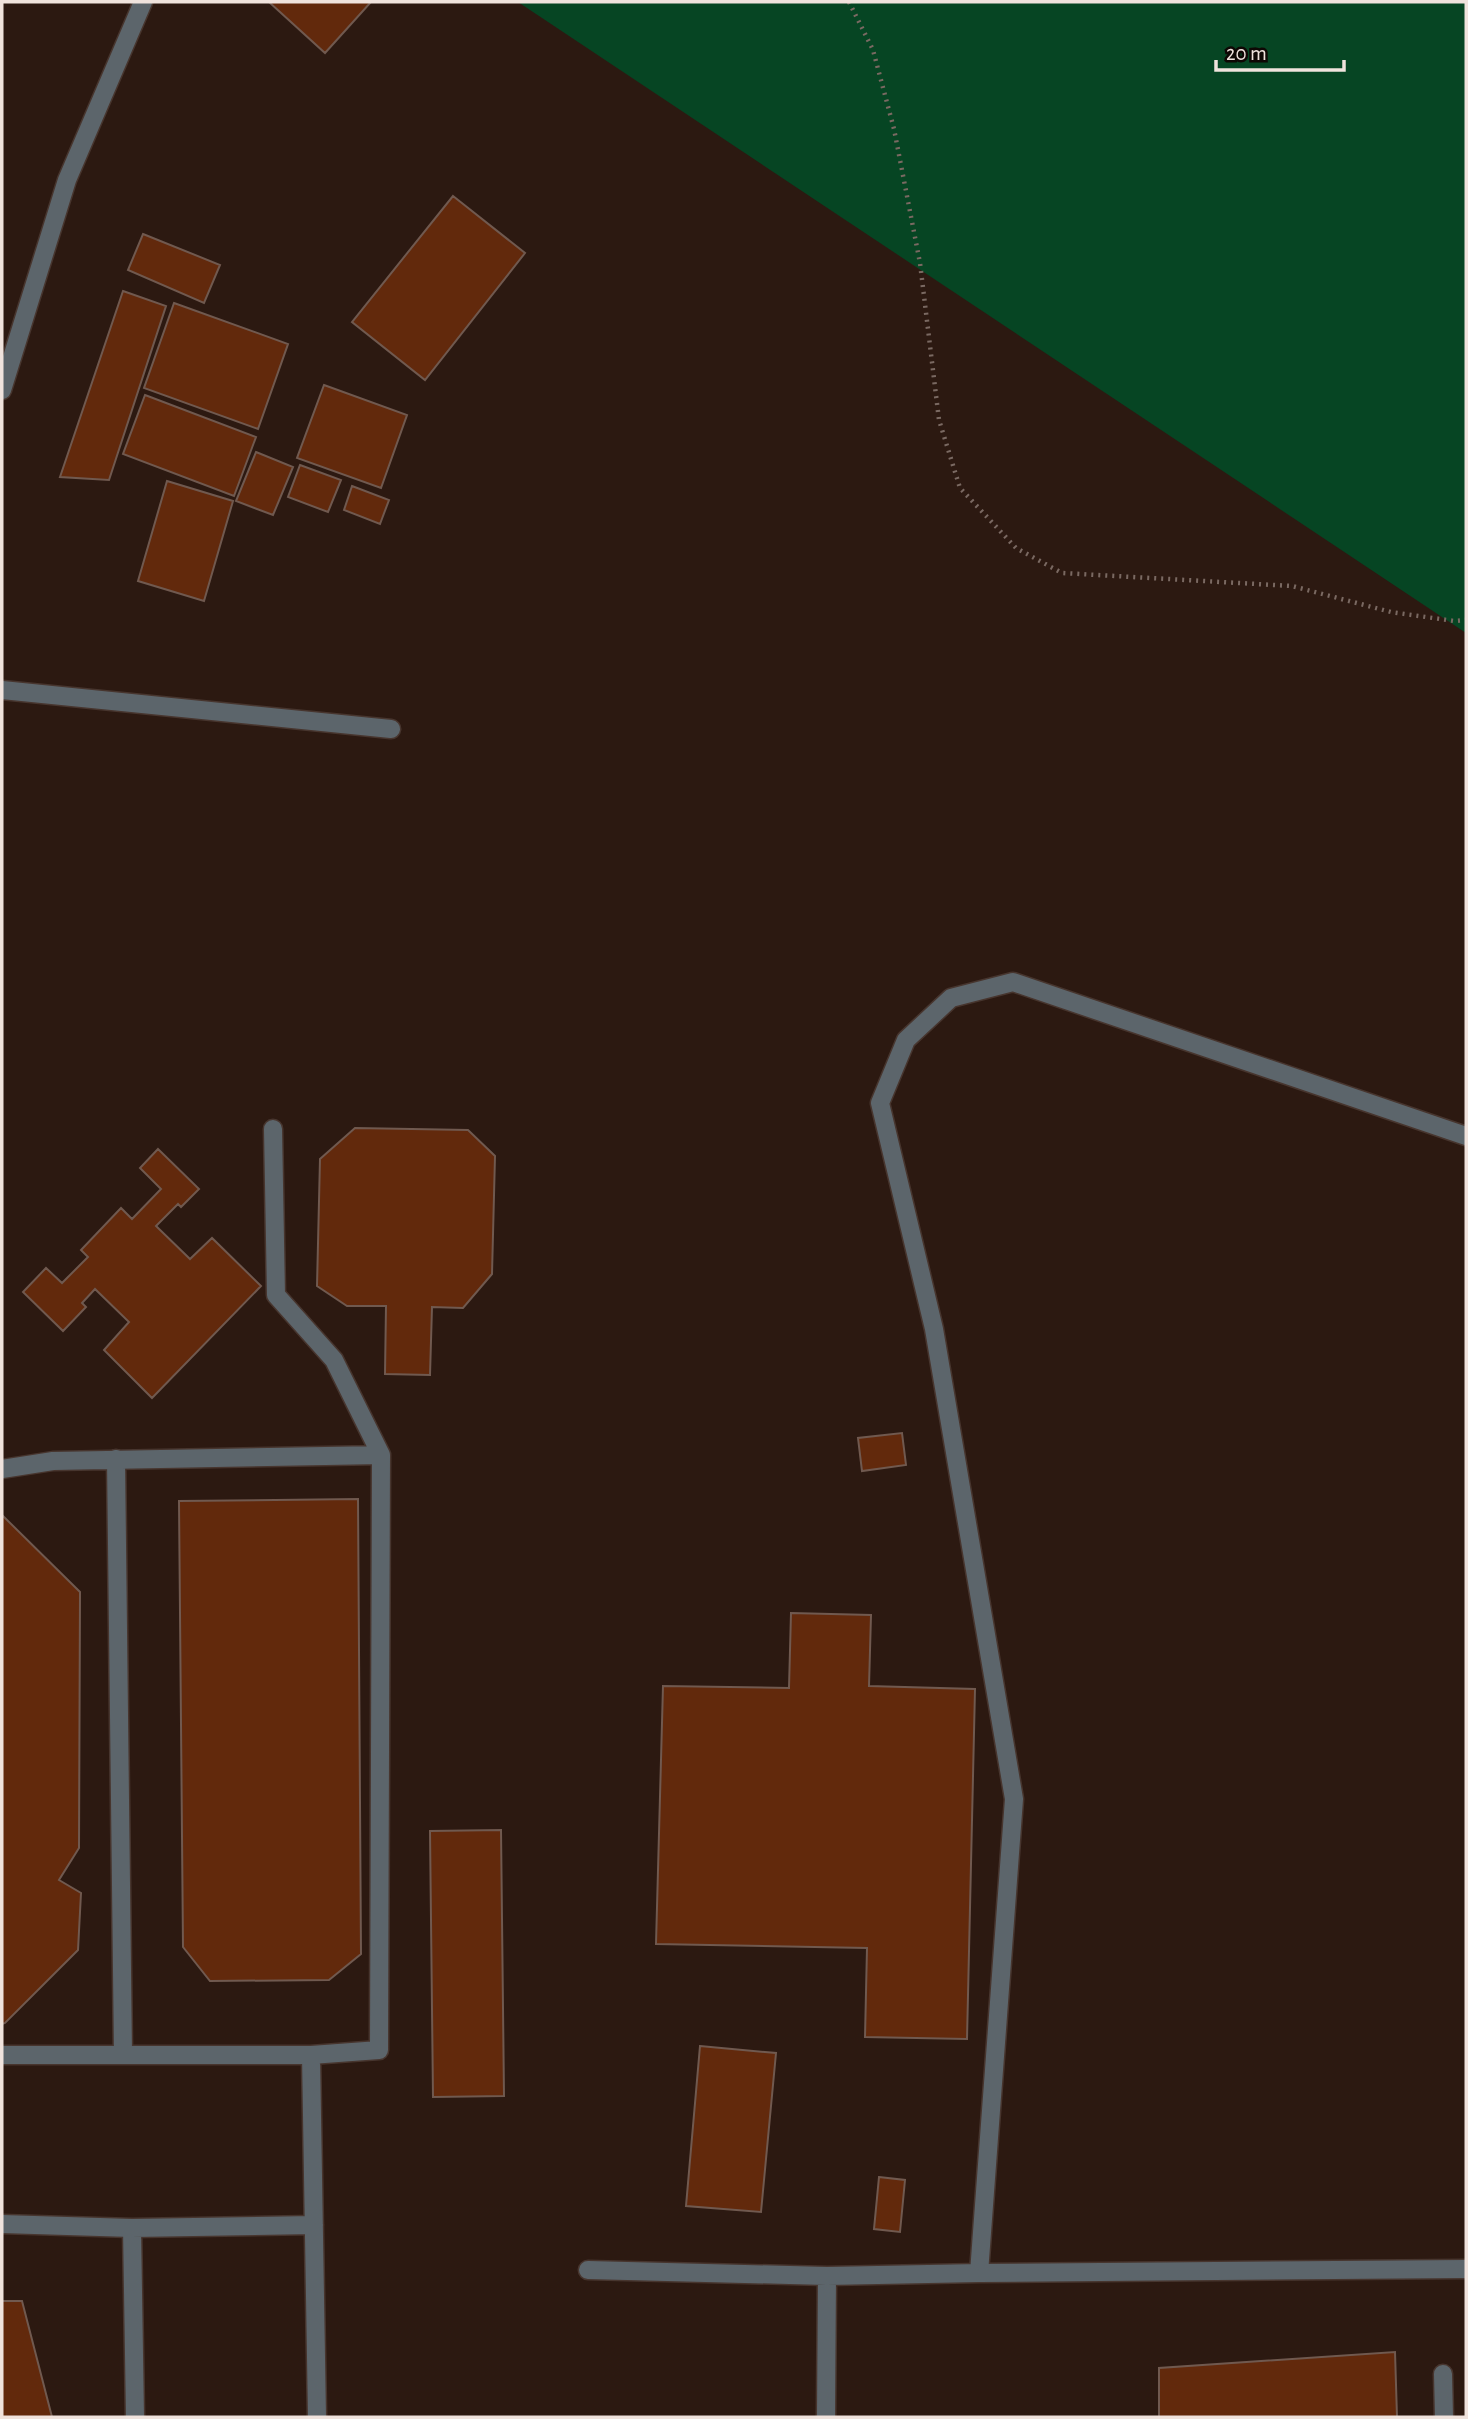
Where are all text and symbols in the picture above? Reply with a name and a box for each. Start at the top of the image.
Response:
scale bar [1216,28,1344,72]
text: 20 m [1226,43,1267,64]

